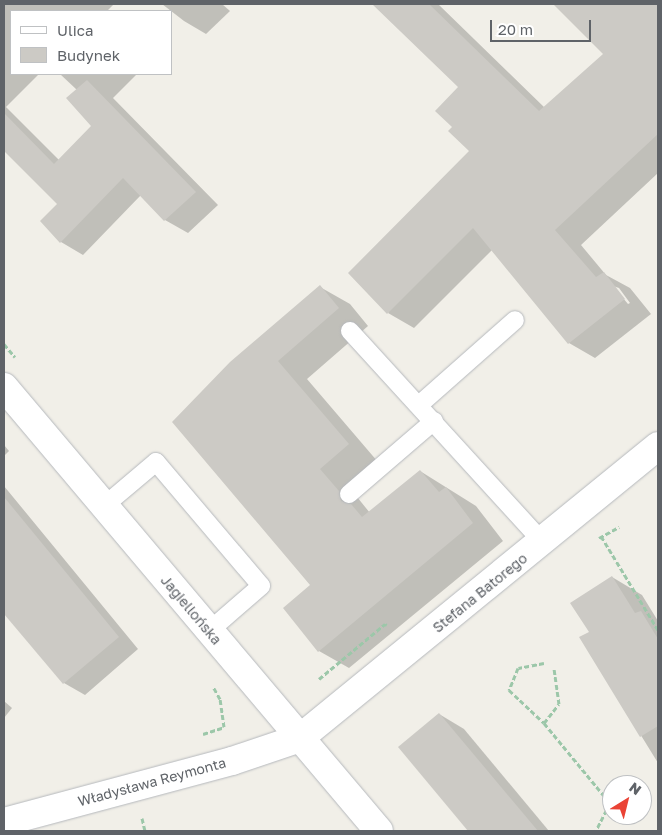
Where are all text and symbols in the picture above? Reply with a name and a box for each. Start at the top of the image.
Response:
legend [10,10,172,75]
scale bar [492,10,593,42]
text: 20 m [498,20,533,38]
text: Ulica [57,21,93,39]
text: Budynek [57,46,120,64]
street label: Stefana Batorego [429,550,531,636]
street label: Jagiellońska [157,572,225,648]
street label: Władysława Reymonta [76,754,228,810]
north arrow [602,775,652,825]
text: N [626,778,645,798]

